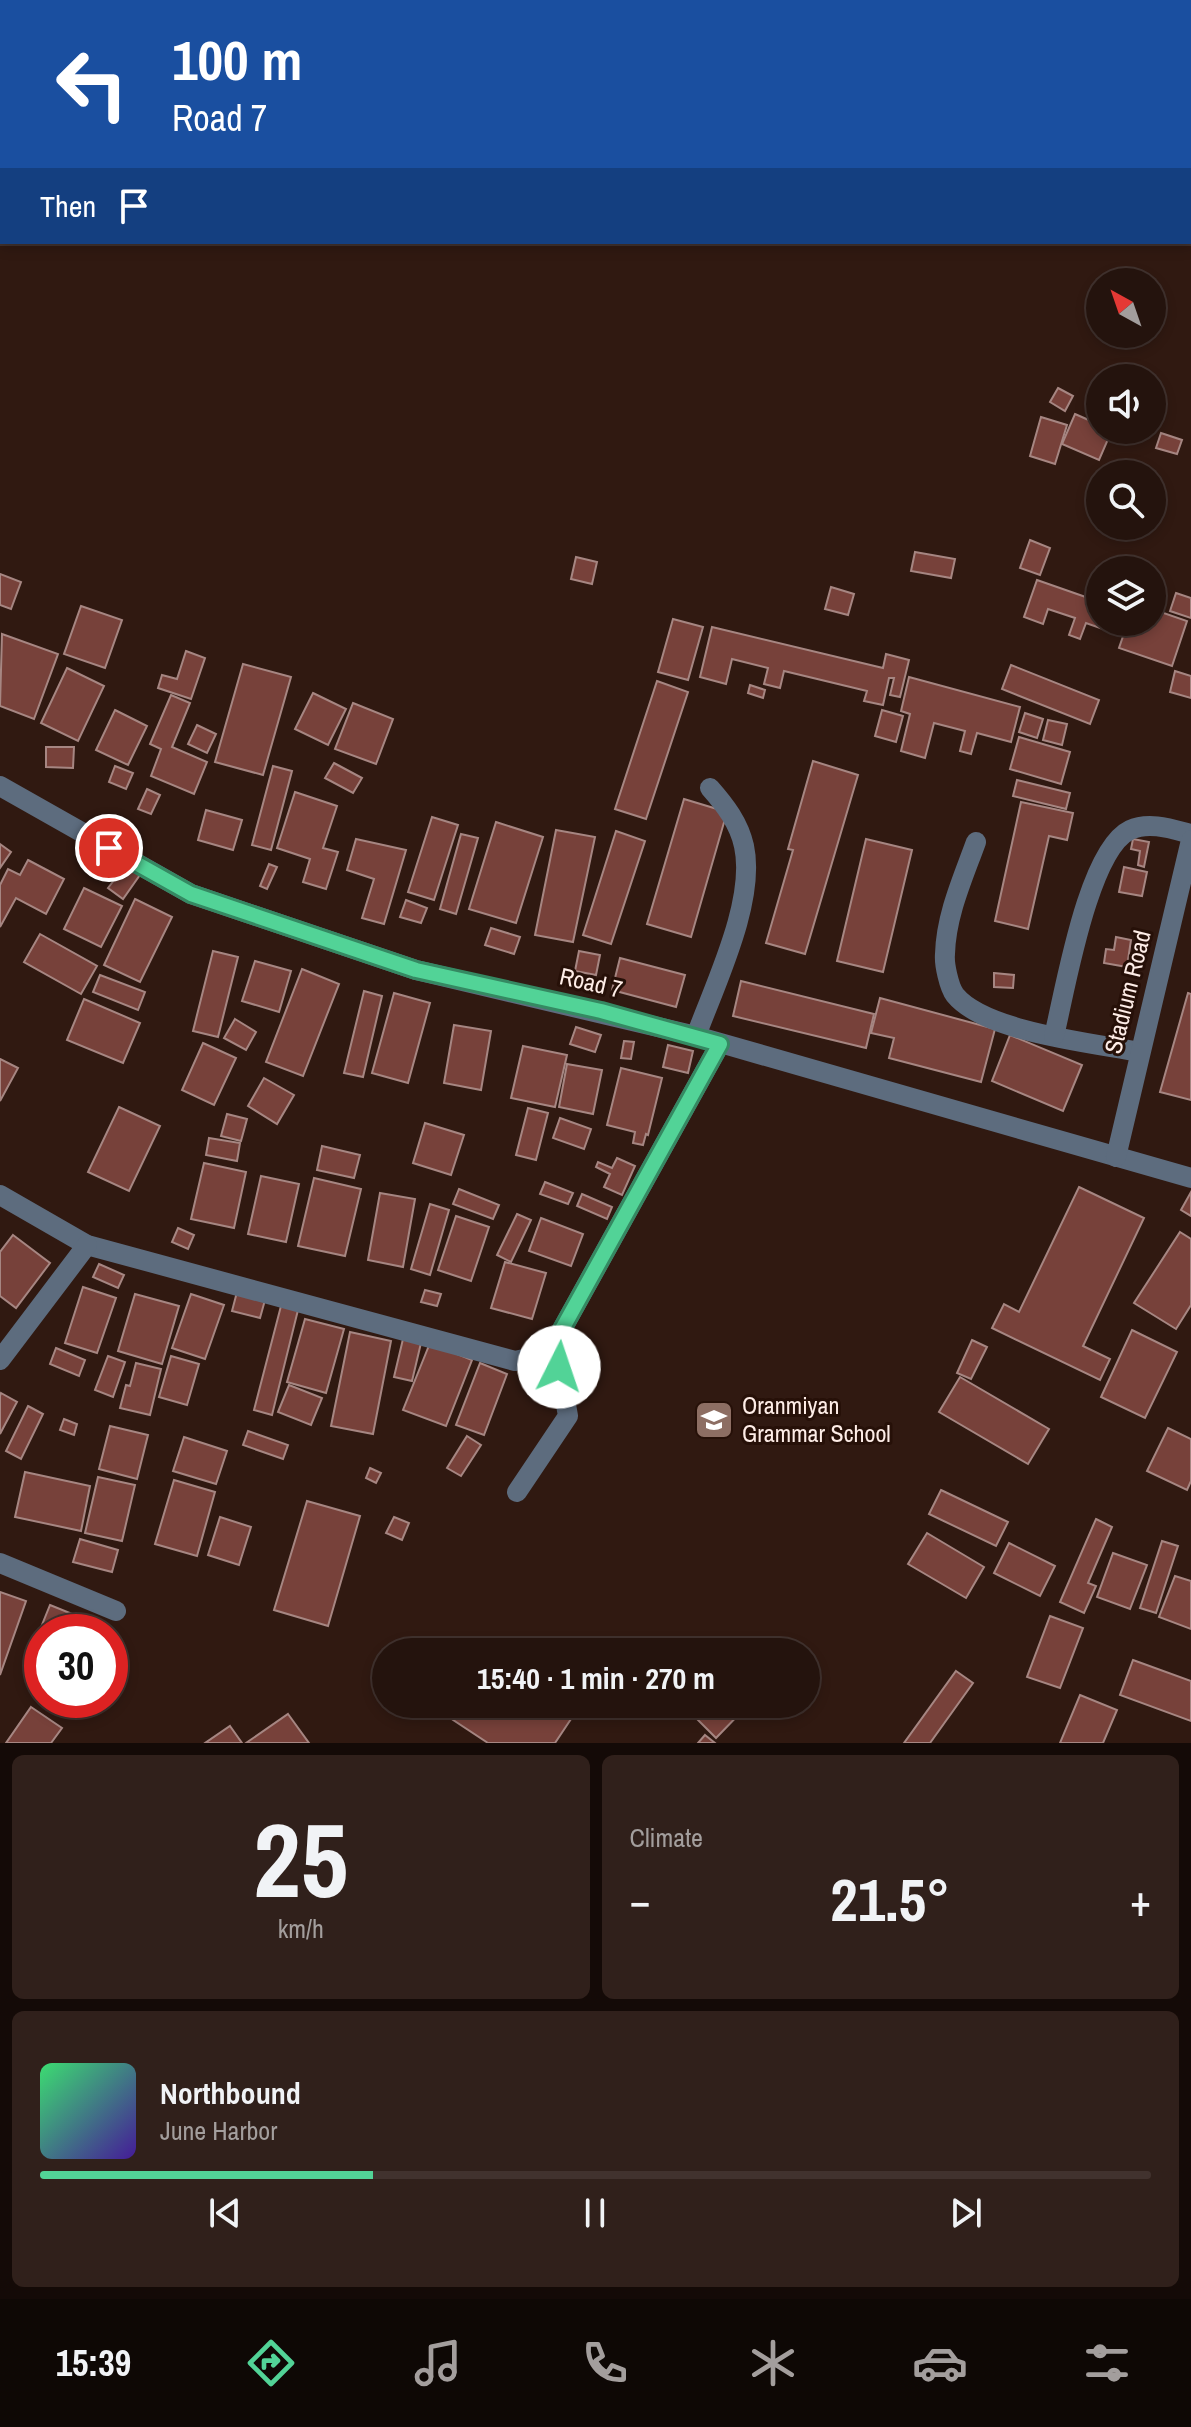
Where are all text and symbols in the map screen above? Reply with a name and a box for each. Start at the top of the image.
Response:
text: 100 m [172,22,302,97]
icon: left [40,32,144,136]
text: Road 7 [172,94,267,142]
icon: arrive [112,184,156,228]
text: Then [40,186,96,226]
north arrow [1086,268,1166,348]
map controls [1086,268,1166,636]
button: sound [1086,364,1166,444]
button: search [1086,460,1166,540]
button: layers [1086,556,1166,636]
pin [75,814,143,882]
icon: arrive [87,826,131,870]
street label: Stadium Road [1096,927,1158,1057]
street label: Road 7 [557,959,626,1005]
position arrow [517,1325,601,1409]
place label: Oranmiyan Grammar School [742,1389,891,1449]
school or university icon: Oranmiyan Grammar School [693,1399,735,1441]
speed limit sign: 30 [24,1614,128,1718]
text: 15:40 · 1 min · 270 m [477,1658,715,1698]
text: 25 [253,1789,348,1929]
text: Climate [630,1820,703,1855]
text: 21.5° [830,1859,950,1940]
text: − [630,1870,651,1930]
text: + [1130,1870,1151,1930]
text: km/h [278,1911,324,1946]
text: Northbound [160,2073,301,2113]
text: June Harbor [160,2113,277,2148]
icon: previous [203,2191,247,2235]
icon: pause [573,2191,617,2235]
icon: next [944,2191,988,2235]
icon: directions [243,2335,299,2391]
icon: music [410,2335,466,2391]
icon: phone [577,2335,633,2391]
icon: climate [745,2335,801,2391]
icon: car [912,2335,968,2391]
icon: filters [1079,2335,1135,2391]
text: 15:39 [56,2339,131,2387]

